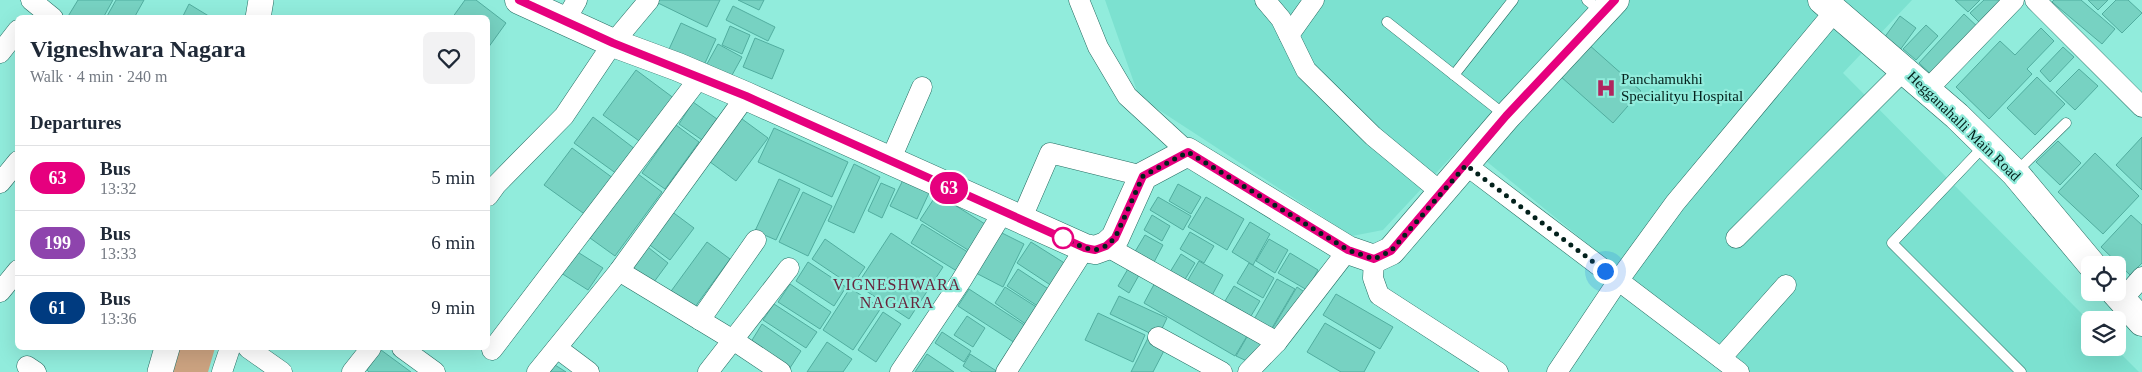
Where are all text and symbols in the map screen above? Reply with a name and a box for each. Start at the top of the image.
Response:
button: heart [423,32,475,84]
text: Vigneshwara Nagara [30,36,246,62]
text: Walk · 4 min · 240 m [30,68,167,85]
street label: Hegganahalli Main Road [1904,68,2024,184]
place label: Panchamukhi Specialityu Hospital [1621,71,1743,104]
hospital icon: Panchamukhi Specialityu Hospital [1595,77,1617,99]
text: Departures [30,112,121,133]
text: Bus [100,158,131,179]
text: 5 min [431,167,475,188]
text: 63 [49,168,67,188]
line badge: 63 [926,172,972,204]
text: 63 [940,178,958,198]
text: 13:32 [100,180,136,197]
text: Bus [100,223,131,244]
unlabelled marker [1052,227,1074,249]
text: 6 min [431,232,475,253]
text: 199 [44,233,71,253]
text: 13:33 [100,245,136,262]
map controls [2081,256,2126,356]
button: locate [2081,256,2126,301]
your location [1593,259,1618,284]
district label: VIGNESHWARA NAGARA [833,276,961,311]
text: Bus [100,288,131,309]
text: 9 min [431,297,475,318]
text: 61 [49,298,67,318]
text: 13:36 [100,310,136,327]
button: layers [2081,311,2126,356]

